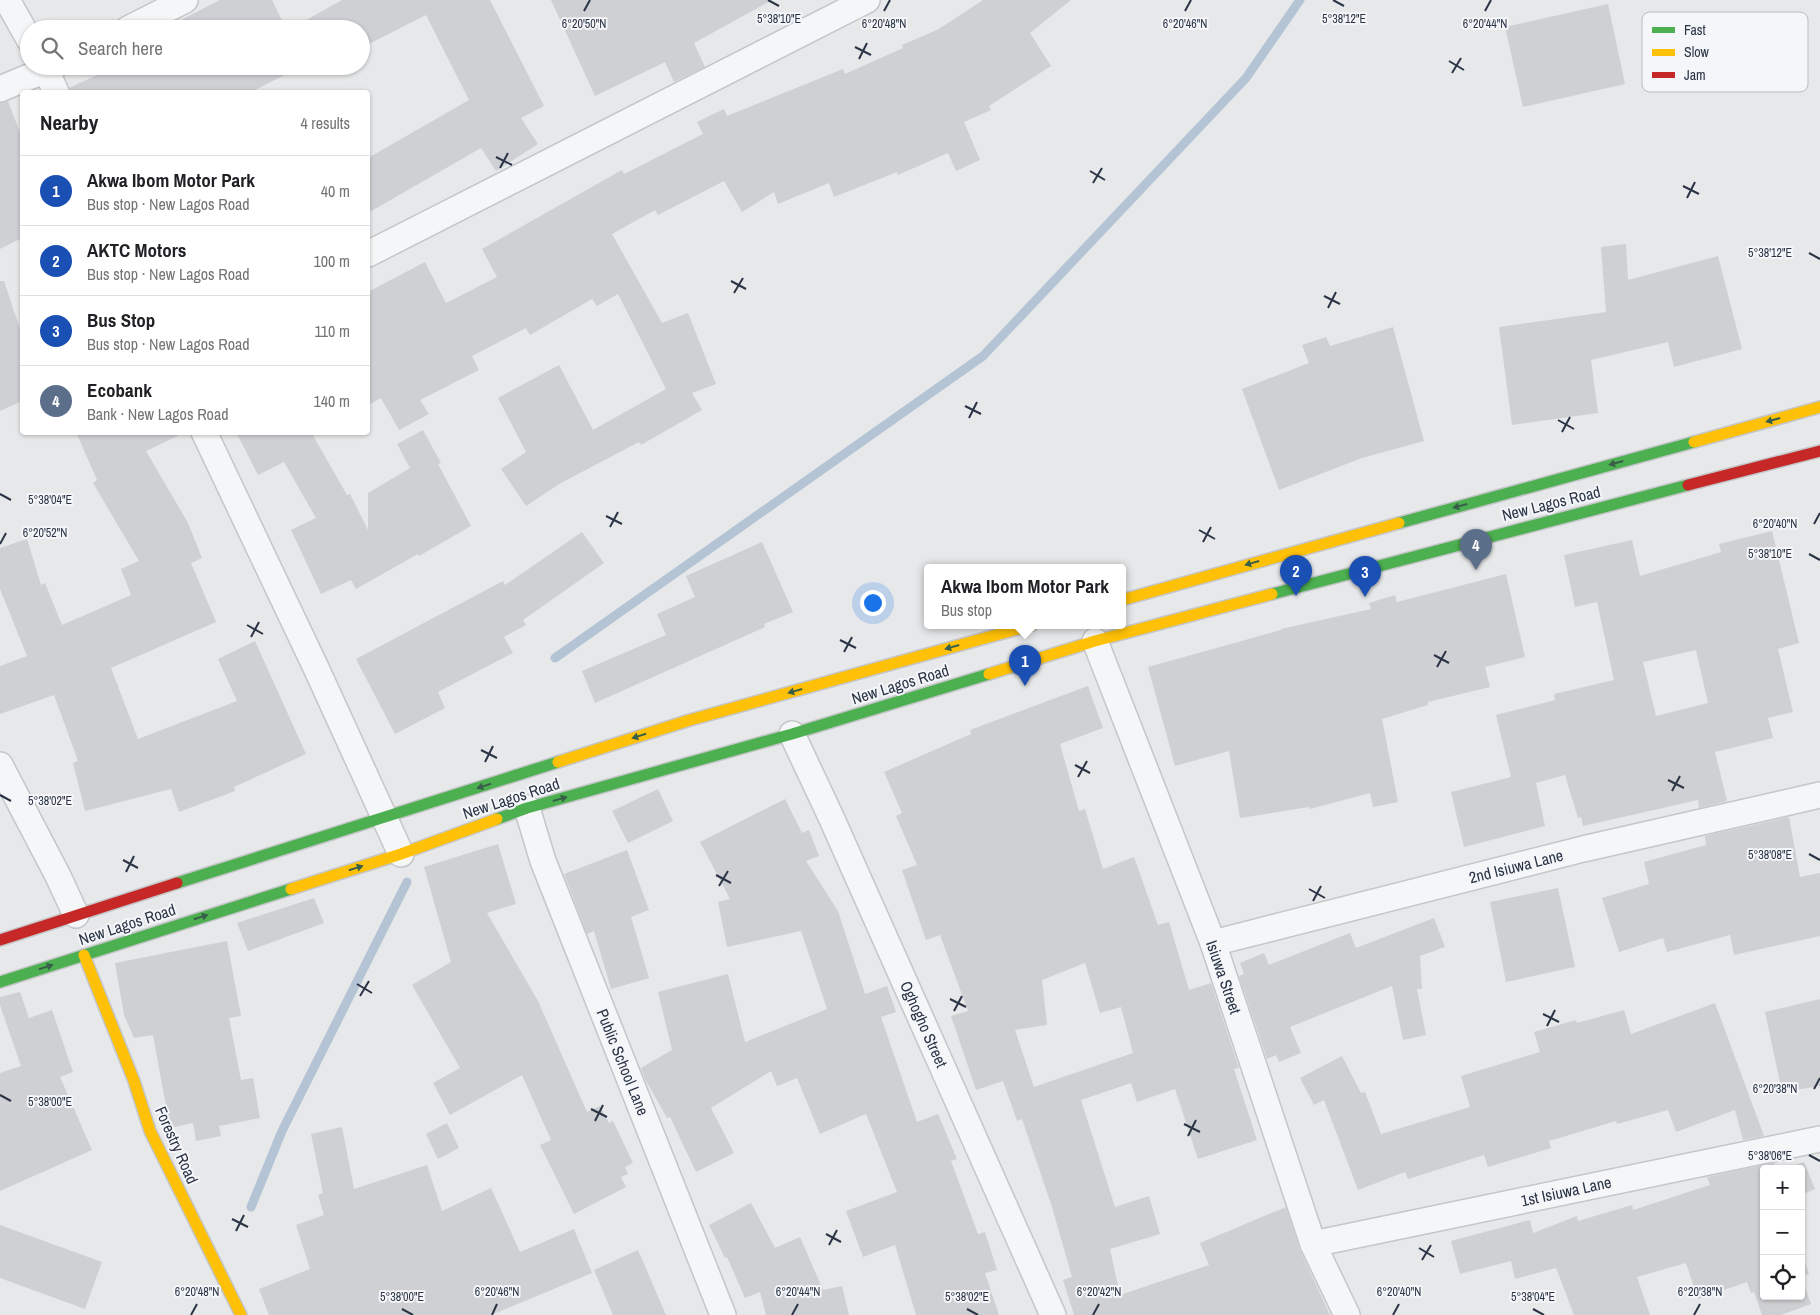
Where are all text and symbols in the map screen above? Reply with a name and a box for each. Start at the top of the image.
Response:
text: 5°38'10"E [757,11,801,27]
text: 5°38'12"E [1322,11,1366,27]
legend [1642,12,1808,92]
text: 6°20'50"N [562,16,606,32]
text: 6°20'48"N [862,16,906,32]
text: 6°20'46"N [1163,16,1207,32]
text: 6°20'44"N [1463,16,1507,32]
search box [20,20,370,75]
text: Fast [1684,21,1706,39]
icon: search [38,34,66,62]
text: Search here [78,35,163,61]
text: Slow [1684,43,1710,61]
text: Jam [1684,66,1706,84]
text: Nearby [40,108,98,137]
text: 4 results [300,112,350,134]
text: Akwa Ibom Motor Park [87,167,255,193]
text: 1 [52,180,60,202]
text: 40 m [321,180,350,202]
text: Bus stop · New Lagos Road [87,193,250,215]
text: AKTC Motors [87,237,187,263]
text: 5°38'12"E [1748,245,1792,261]
text: 2 [52,250,60,272]
text: 100 m [314,250,350,272]
text: Bus stop · New Lagos Road [87,263,250,285]
text: Bus Stop [87,307,155,333]
text: 3 [52,320,60,342]
text: 110 m [314,320,350,342]
text: Bus stop · New Lagos Road [87,333,250,355]
text: Ecobank [87,377,152,403]
text: 4 [52,390,60,412]
text: 140 m [314,390,350,412]
text: Bank · New Lagos Road [87,403,229,425]
one-way arrow [1765,416,1781,424]
one-way arrow [1609,459,1624,467]
street label: New Lagos Road [1500,480,1602,526]
text: 5°38'04"E [28,492,72,508]
one-way arrow [1452,502,1467,510]
text: 6°20'40"N [1753,516,1797,532]
text: 6°20'52"N [23,525,67,541]
pin: 4 [1460,529,1492,570]
text: 5°38'10"E [1748,546,1792,562]
pin: 2 [1280,555,1312,596]
pin: 3 [1349,556,1381,597]
one-way arrow [1245,560,1260,568]
popup [924,564,1126,629]
text: Akwa Ibom Motor Park [941,573,1109,599]
your location [860,590,886,616]
text: Bus stop [941,599,992,621]
one-way arrow [944,644,959,652]
pin: 1 [1009,645,1041,686]
street label: New Lagos Road [849,659,951,709]
one-way arrow [787,687,802,695]
one-way arrow [631,733,646,741]
street label: New Lagos Road [460,772,562,824]
one-way arrow [477,782,492,790]
text: 5°38'02"E [28,793,72,809]
one-way arrow [552,795,567,803]
street label: 2nd Isiuwa Lane [1467,844,1565,888]
text: 5°38'08"E [1748,847,1792,863]
one-way arrow [349,864,364,872]
street label: New Lagos Road [76,898,178,950]
one-way arrow [194,913,209,921]
street label: Isiuwa Street [1201,937,1247,1017]
one-way arrow [39,963,54,970]
street label: Oghogho Street [895,977,953,1071]
street label: Public School Lane [592,1005,654,1119]
text: 6°20'38"N [1753,1081,1797,1097]
text: 5°38'00"E [28,1094,72,1110]
street label: Forestry Road [150,1103,204,1187]
text: 5°38'06"E [1748,1148,1792,1164]
map controls [1760,1165,1805,1300]
button: + [1760,1165,1805,1210]
street label: 1st Isiuwa Lane [1519,1171,1613,1211]
button: − [1760,1210,1805,1255]
button: locate [1760,1255,1805,1300]
text: 6°20'48"N [175,1284,219,1300]
text: 6°20'46"N [475,1284,519,1300]
text: 6°20'44"N [776,1284,820,1300]
text: 6°20'42"N [1077,1284,1121,1300]
text: 6°20'40"N [1377,1284,1421,1300]
text: 6°20'38"N [1678,1284,1722,1300]
text: 5°38'00"E [380,1289,424,1305]
text: 5°38'02"E [945,1289,989,1305]
text: 5°38'04"E [1511,1289,1555,1305]

